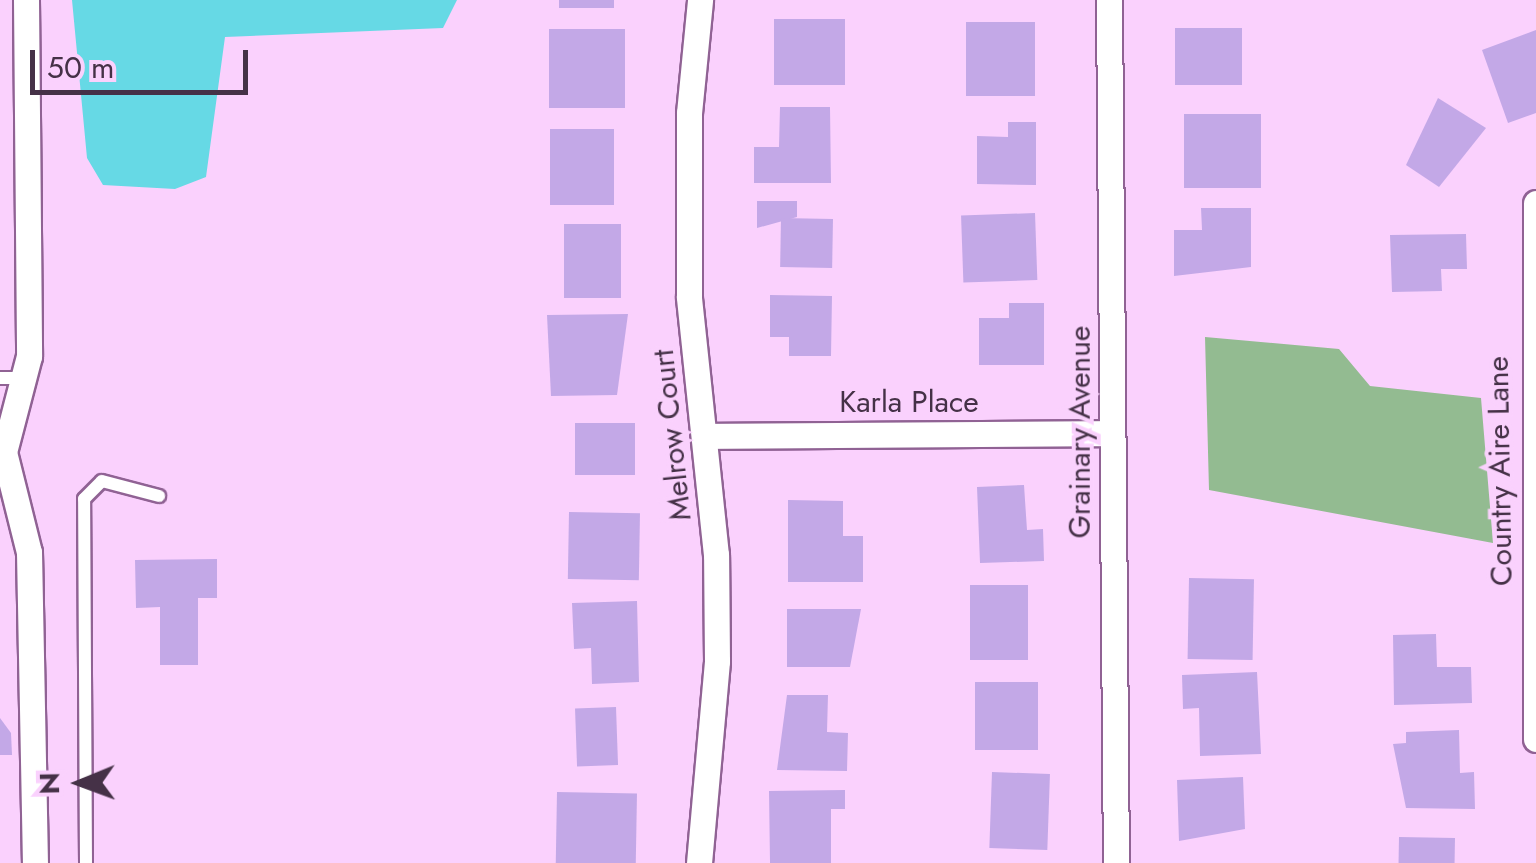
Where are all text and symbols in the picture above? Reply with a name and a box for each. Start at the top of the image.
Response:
scale bar [35,30,252,92]
text: 50 m [47,46,114,89]
street label: Grainary Avenue [1062,326,1098,538]
street label: Melrow Court [645,348,699,522]
street label: Country Aire Lane [1480,356,1520,586]
street label: Karla Place [839,384,979,420]
north arrow [30,733,130,833]
text: N [29,772,70,795]

